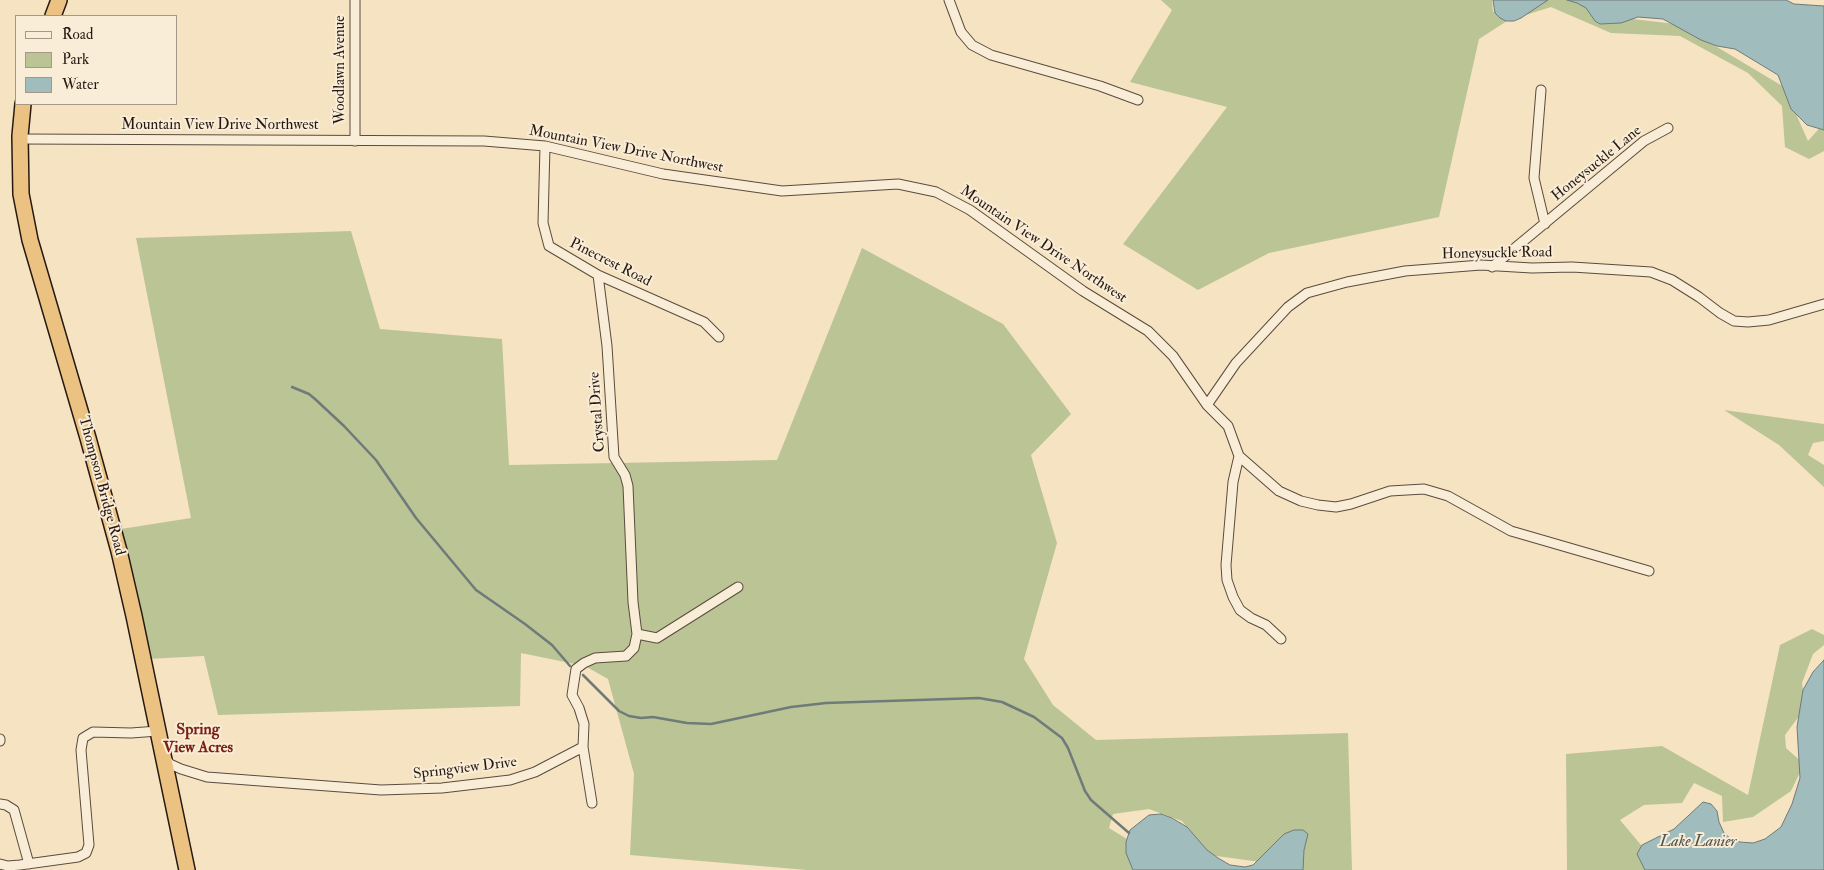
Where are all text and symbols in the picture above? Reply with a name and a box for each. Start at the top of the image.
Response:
legend [15,15,178,105]
street label: Woodlawn Avenue [332,15,350,125]
text: Road [62,25,93,44]
text: Park [62,50,89,69]
text: Water [62,75,99,94]
street label: Mountain View Drive Northwest [121,117,319,135]
street label: Mountain View Drive Northwest [527,122,725,178]
street label: Honeysuckle Lane [1548,122,1646,206]
street label: Mountain View Drive Northwest [956,182,1130,308]
street label: Pinecrest Road [566,235,654,291]
street label: Honeysuckle Road [1442,244,1552,264]
street label: Crystal Drive [586,371,610,453]
street label: Thompson Bridge Road [74,414,128,558]
district label: Spring View Acres [163,721,233,759]
street label: Springview Drive [412,754,518,784]
water label: Lake Lanier [1660,833,1736,853]

